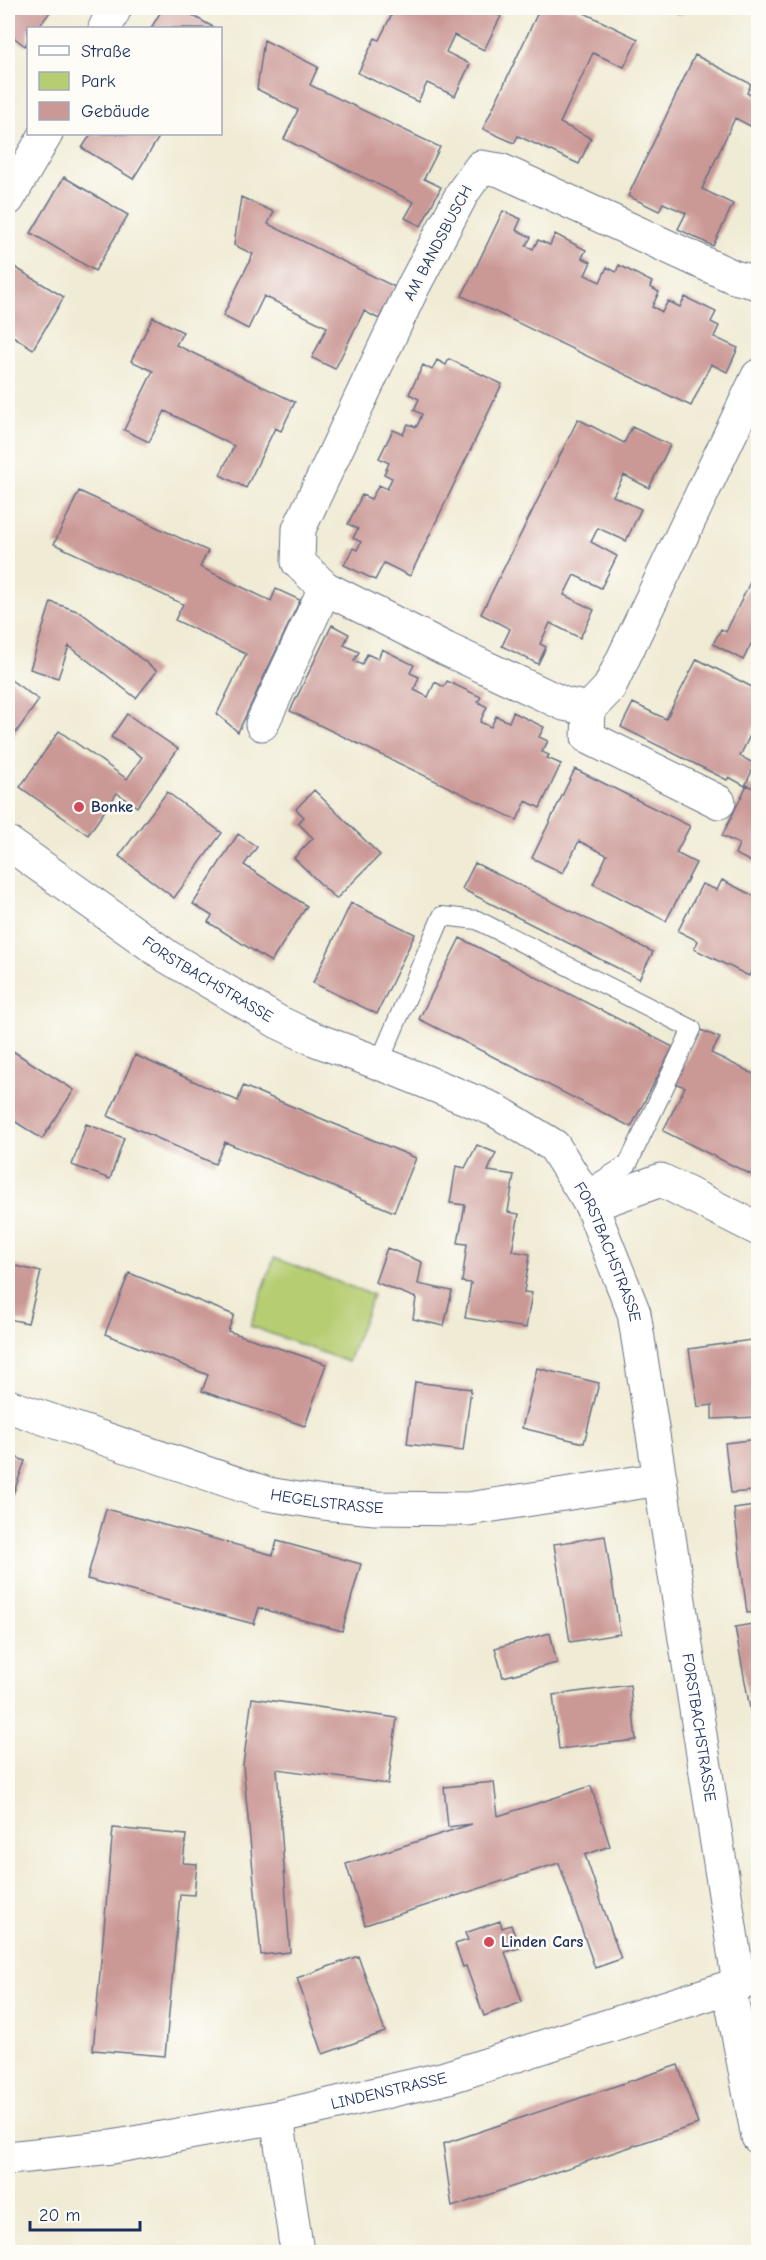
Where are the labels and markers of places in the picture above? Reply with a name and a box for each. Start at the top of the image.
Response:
place label: Bonke [91,798,133,816]
marker: Bonke [72,800,86,814]
place label: Linden Cars [501,1933,584,1951]
marker: Linden Cars [482,1935,496,1949]

